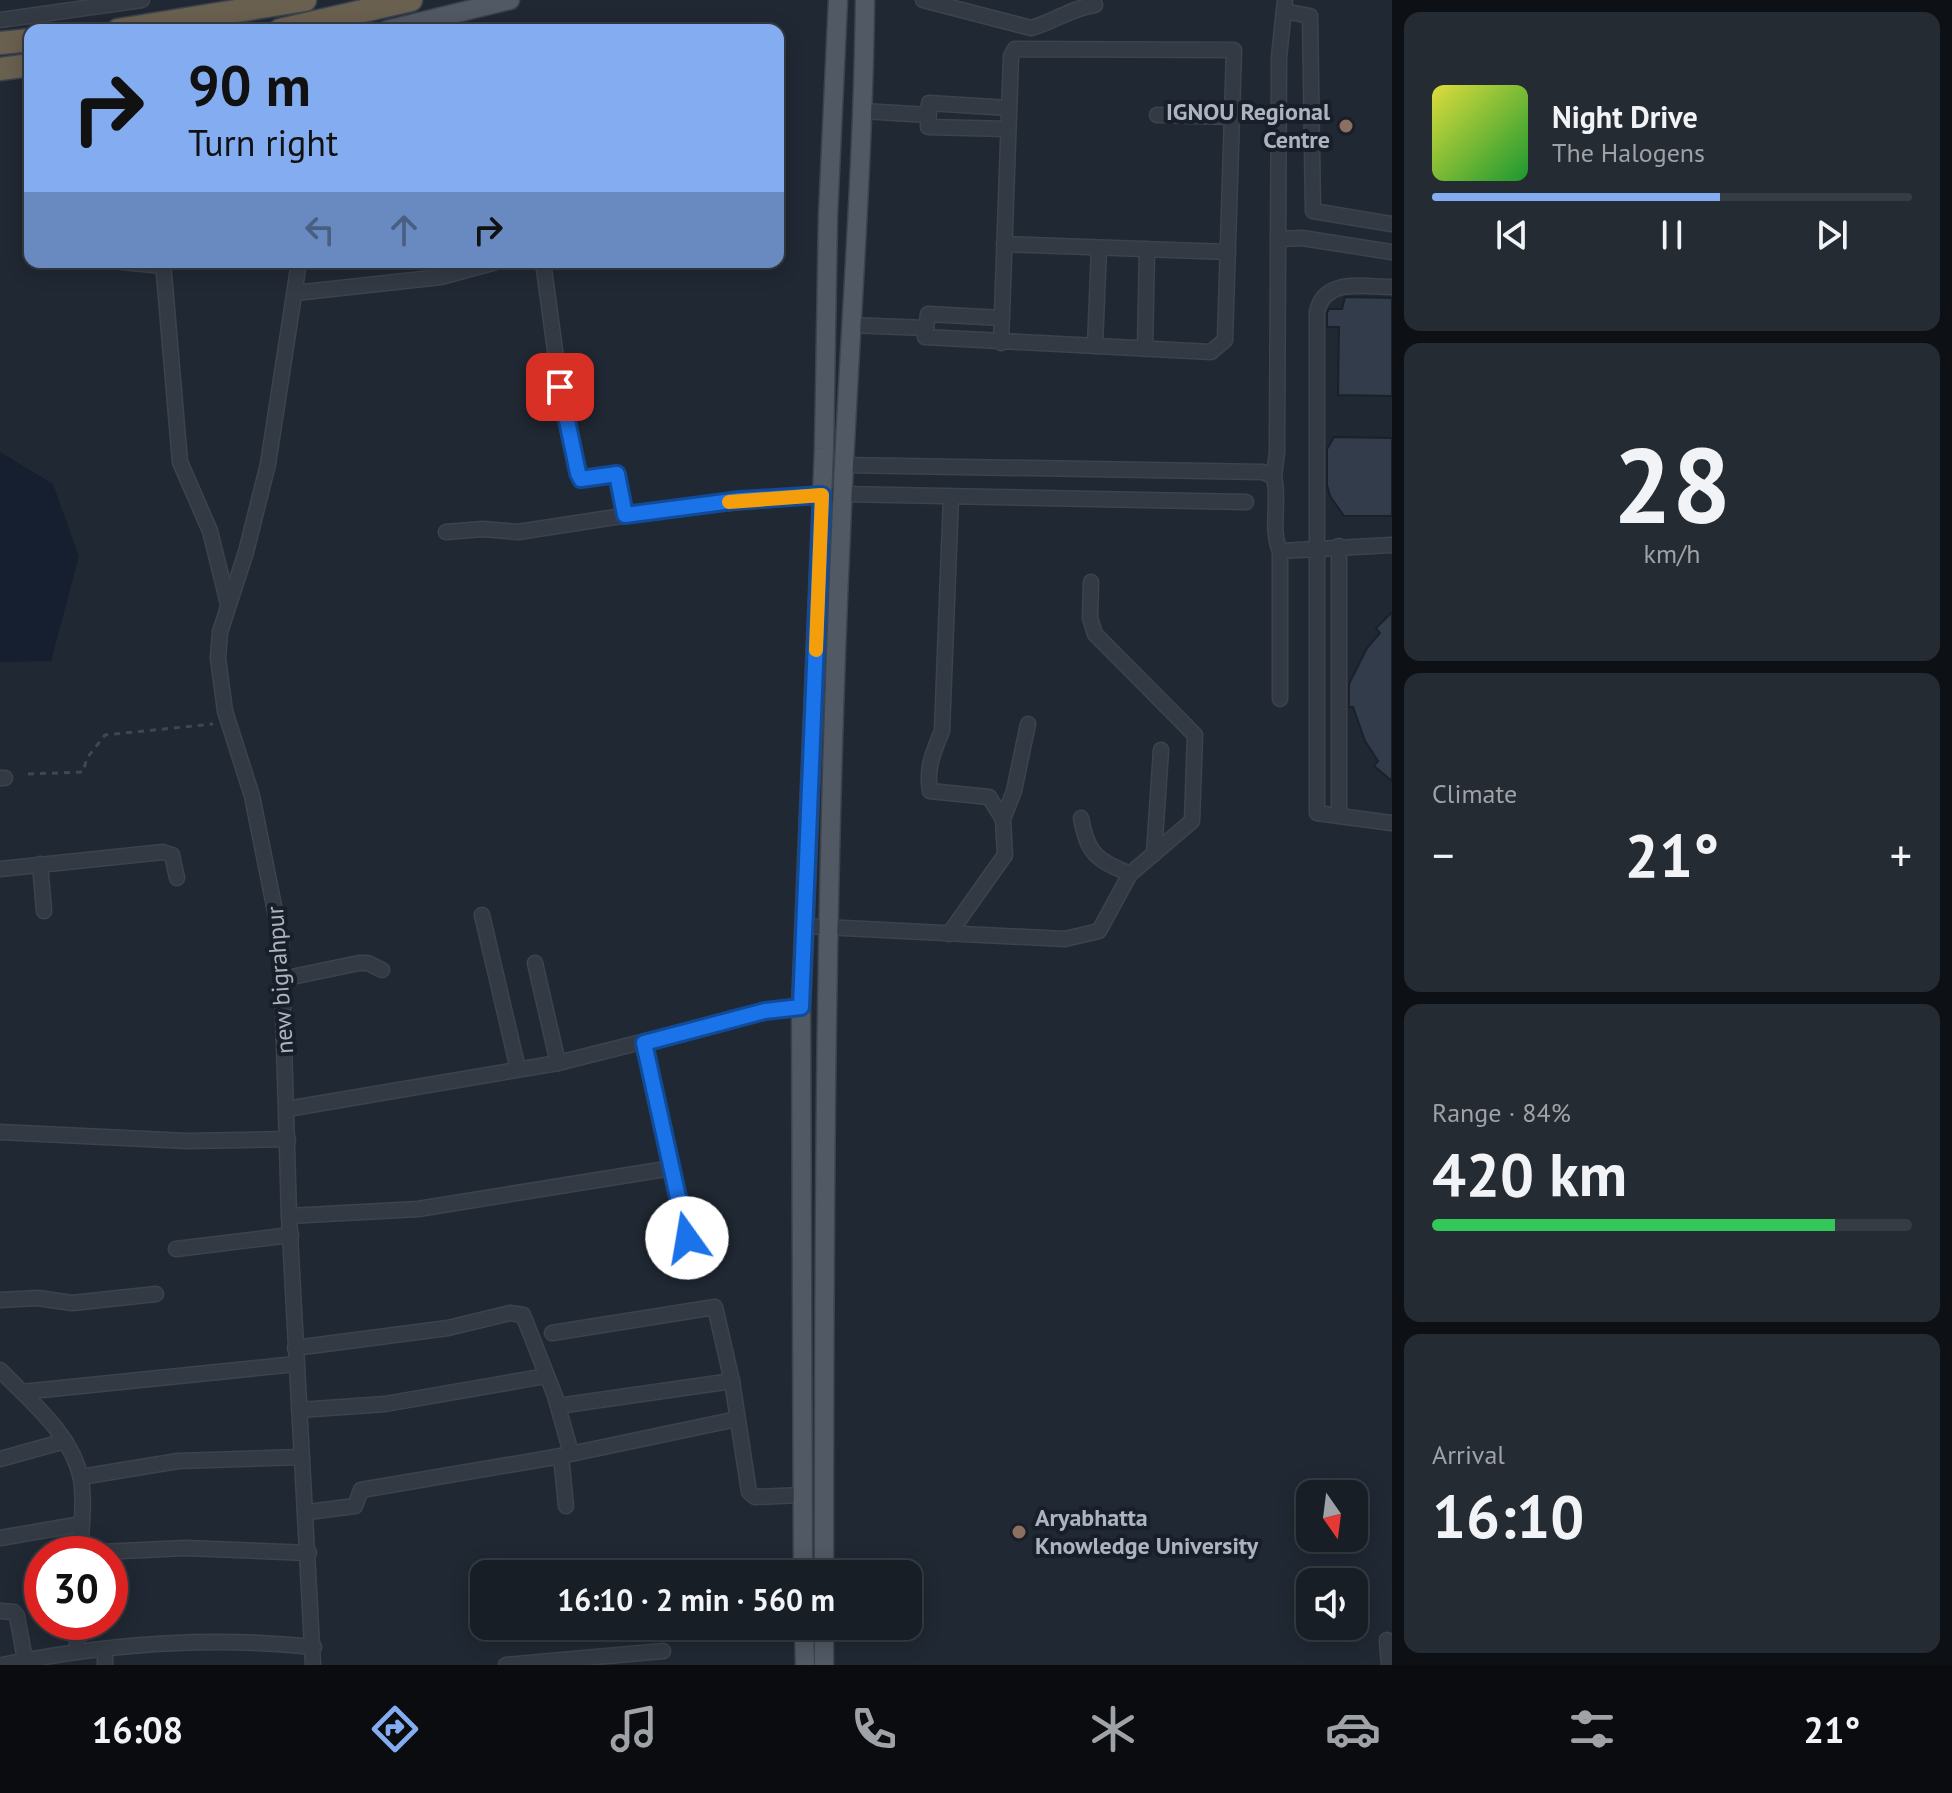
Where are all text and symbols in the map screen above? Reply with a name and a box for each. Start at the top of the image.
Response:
text: 90 m [188,49,311,121]
icon: right [56,56,160,160]
place label: IGNOU Regional Centre [1166,96,1331,155]
text: Night Drive [1552,97,1698,136]
marker: IGNOU Regional Centre [1337,117,1355,135]
text: Turn right [188,119,338,166]
text: The Halogens [1552,136,1705,169]
icon: left [298,208,342,252]
icon: ahead [382,208,426,252]
icon: right [466,208,510,252]
icon: previous [1490,213,1534,257]
icon: pause [1650,213,1694,257]
icon: next [1810,213,1854,257]
pin [526,353,594,421]
icon: arrive [538,365,582,409]
text: 28 [1613,417,1731,552]
text: km/h [1644,537,1701,570]
text: Climate [1432,777,1517,810]
text: 21° [1625,816,1719,894]
text: − [1432,826,1454,883]
text: + [1890,826,1912,883]
street label: new bigrahpur [259,905,300,1055]
text: Range · 84% [1432,1096,1571,1129]
text: 420 km [1432,1135,1627,1213]
position arrow [645,1196,729,1280]
text: Arrival [1432,1438,1505,1471]
text: 16:10 [1432,1477,1584,1555]
north arrow [1296,1480,1368,1552]
map controls [1296,1480,1368,1640]
place label: Aryabhatta Knowledge University [1035,1502,1259,1561]
marker: Aryabhatta Knowledge University [1010,1523,1028,1541]
speed limit sign: 30 [24,1536,128,1640]
button: sound [1296,1568,1368,1640]
text: 16:10 · 2 min · 560 m [557,1580,835,1619]
icon: directions [367,1701,423,1757]
icon: music [606,1701,662,1757]
icon: phone [846,1701,902,1757]
icon: climate [1085,1701,1141,1757]
icon: car [1325,1701,1381,1757]
icon: filters [1564,1701,1620,1757]
text: 16:08 [92,1706,183,1753]
text: 21° [1804,1706,1860,1753]

